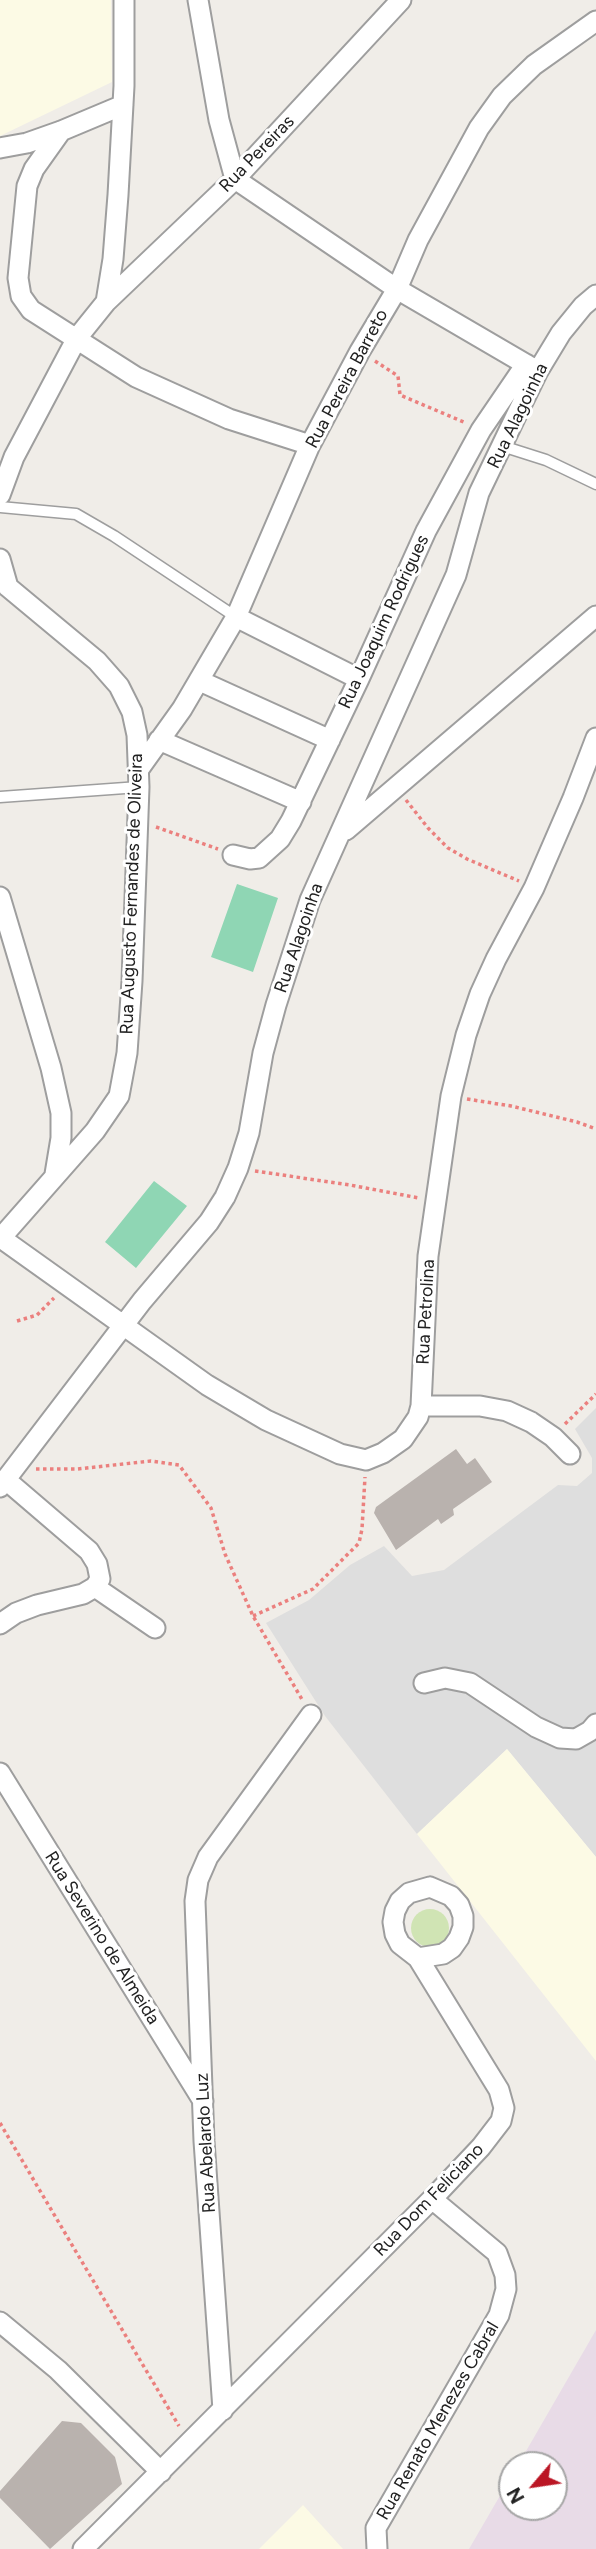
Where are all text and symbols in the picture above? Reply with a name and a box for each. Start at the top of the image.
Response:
street label: Rua Pereiras [215,111,299,197]
street label: Rua Pereira Barreto [301,306,393,452]
street label: Rua Alagoinha [483,360,553,472]
street label: Rua Joaquim Rodrigues [334,532,434,712]
street label: Rua Augusto Fernandes de Oliveira [116,753,148,1035]
street label: Rua Alagoinha [270,880,328,996]
street label: Rua Petrolina [412,1259,440,1365]
street label: Rua Severino de Almeida [40,1848,164,2028]
street label: Rua Abelardo Luz [192,2072,220,2214]
street label: Rua Dom Feliciano [370,2139,488,2261]
street label: Rua Renato Menezes Cabral [372,2318,504,2524]
north arrow [498,2451,568,2521]
text: N [502,2483,530,2507]

